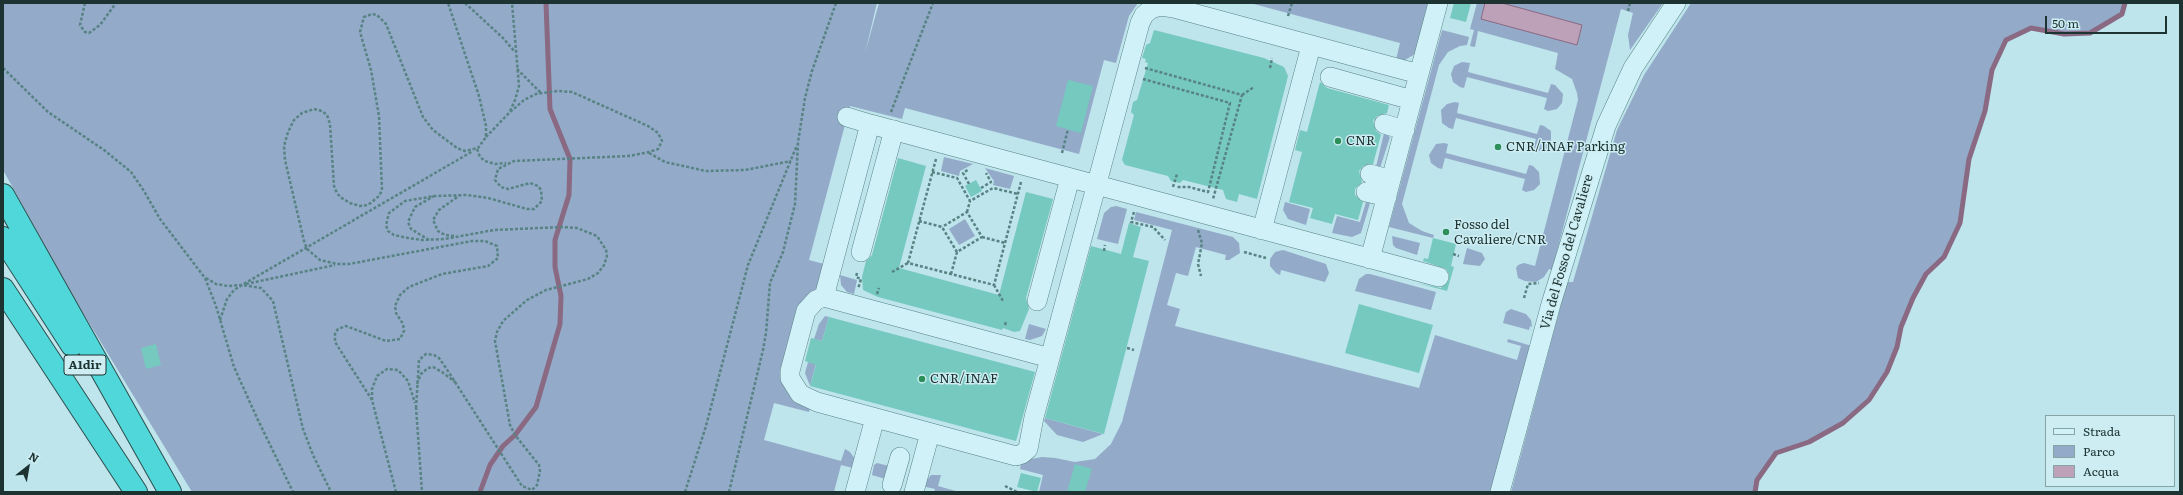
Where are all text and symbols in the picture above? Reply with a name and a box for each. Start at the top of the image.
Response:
scale bar [2047,8,2169,34]
text: 50 m [2052,14,2079,32]
place label: CNR [1346,133,1375,149]
marker: CNR [1333,136,1343,146]
place label: CNR/INAF Parking [1506,139,1625,155]
marker: CNR/INAF Parking [1493,142,1503,152]
street label: Via del Fosso del Cavaliere [1537,173,1597,331]
place label: Fosso del Cavaliere/CNR [1454,217,1546,248]
marker: Fosso del Cavaliere/CNR [1441,227,1451,237]
road number: A1dir [64,355,106,375]
place label: CNR/INAF [930,371,998,387]
marker: CNR/INAF [917,374,927,384]
legend [2045,415,2175,487]
text: Strada [2083,422,2121,440]
text: Parco [2083,442,2115,460]
north arrow [8,447,48,487]
text: N [26,447,42,466]
text: Acqua [2083,462,2119,480]

